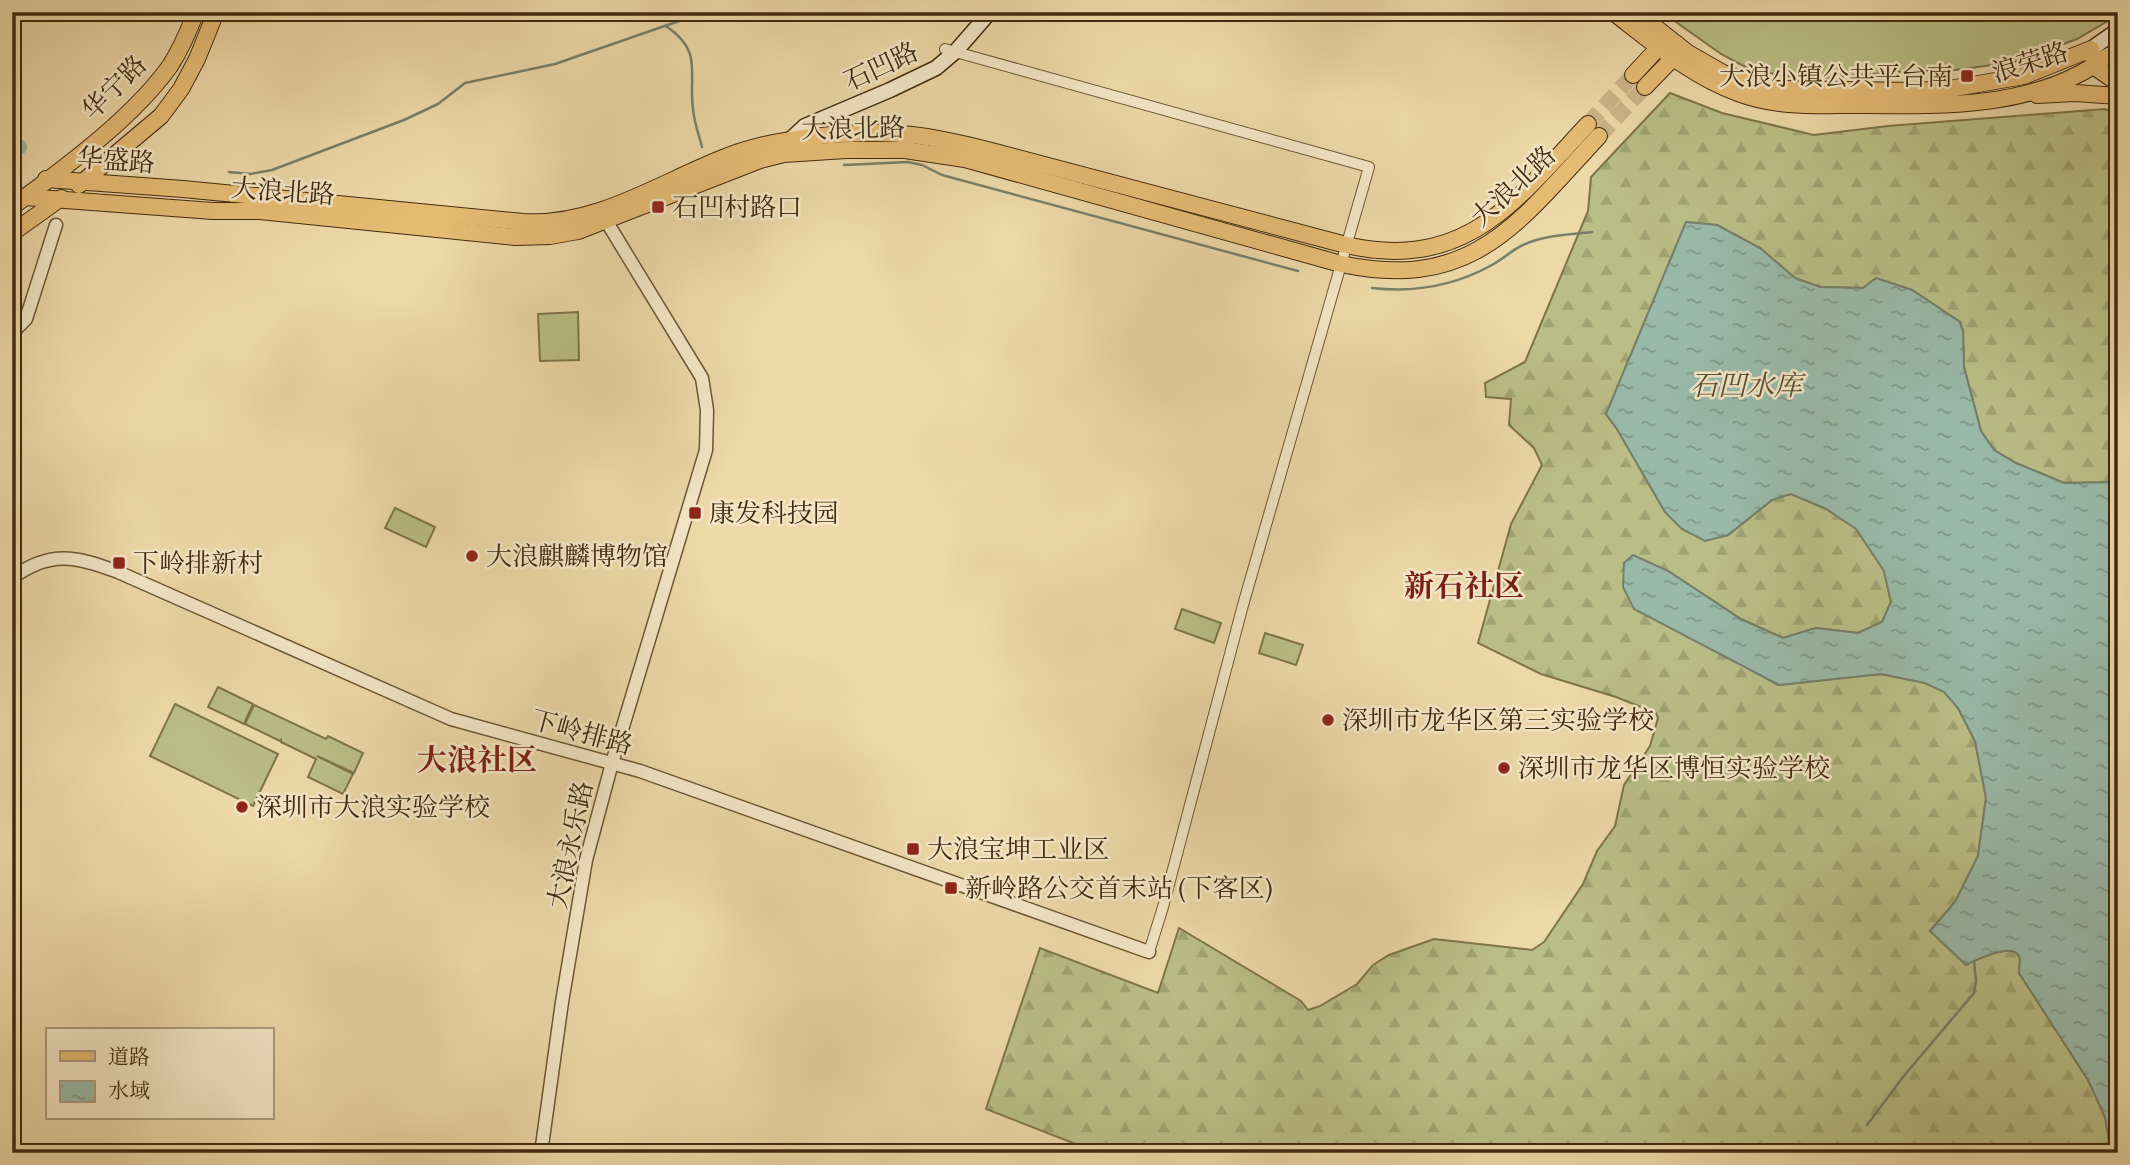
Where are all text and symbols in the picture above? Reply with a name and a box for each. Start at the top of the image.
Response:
street label: 石凹路 [838,34,924,98]
street label: 浪荣路 [1988,34,2072,90]
street label: 华宁路 [74,47,154,127]
place label: 大浪小镇公共平台南 [1719,59,1953,93]
marker: 大浪小镇公共平台南 [1959,68,1975,84]
street label: 大浪北路 [801,110,905,146]
street label: 大浪北路 [1463,138,1563,234]
street label: 华盛路 [76,140,156,180]
street label: 大浪北路 [230,170,336,212]
place label: 石凹村路口 [672,190,802,224]
marker: 石凹村路口 [650,199,666,215]
water label: 石凹水库 [1690,367,1806,403]
place label: 康发科技园 [709,496,839,530]
marker: 康发科技园 [687,505,703,521]
place label: 大浪麒麟博物馆 [486,539,668,573]
place label: 下岭排新村 [133,546,263,580]
marker: 大浪麒麟博物馆 [464,548,480,564]
marker: 下岭排新村 [111,555,127,571]
district label: 新石社区 [1404,566,1524,605]
street label: 下岭排路 [527,702,637,762]
place label: 深圳市龙华区第三实验学校 [1342,703,1654,737]
marker: 深圳市龙华区第三实验学校 [1320,712,1336,728]
district label: 大浪社区 [417,740,537,779]
place label: 深圳市龙华区博恒实验学校 [1518,751,1830,785]
marker: 深圳市龙华区博恒实验学校 [1496,760,1512,776]
street label: 大浪永乐路 [540,778,600,912]
place label: 深圳市大浪实验学校 [256,790,490,824]
marker: 深圳市大浪实验学校 [234,799,250,815]
place label: 大浪宝坤工业区 [927,832,1109,866]
marker: 大浪宝坤工业区 [905,841,921,857]
place label: 新岭路公交首末站 (下客区) [965,871,1273,905]
marker: 新岭路公交首末站 (下客区) [943,880,959,896]
legend [46,1028,273,1120]
text: 道路 [108,1043,150,1070]
text: 水域 [108,1077,150,1104]

